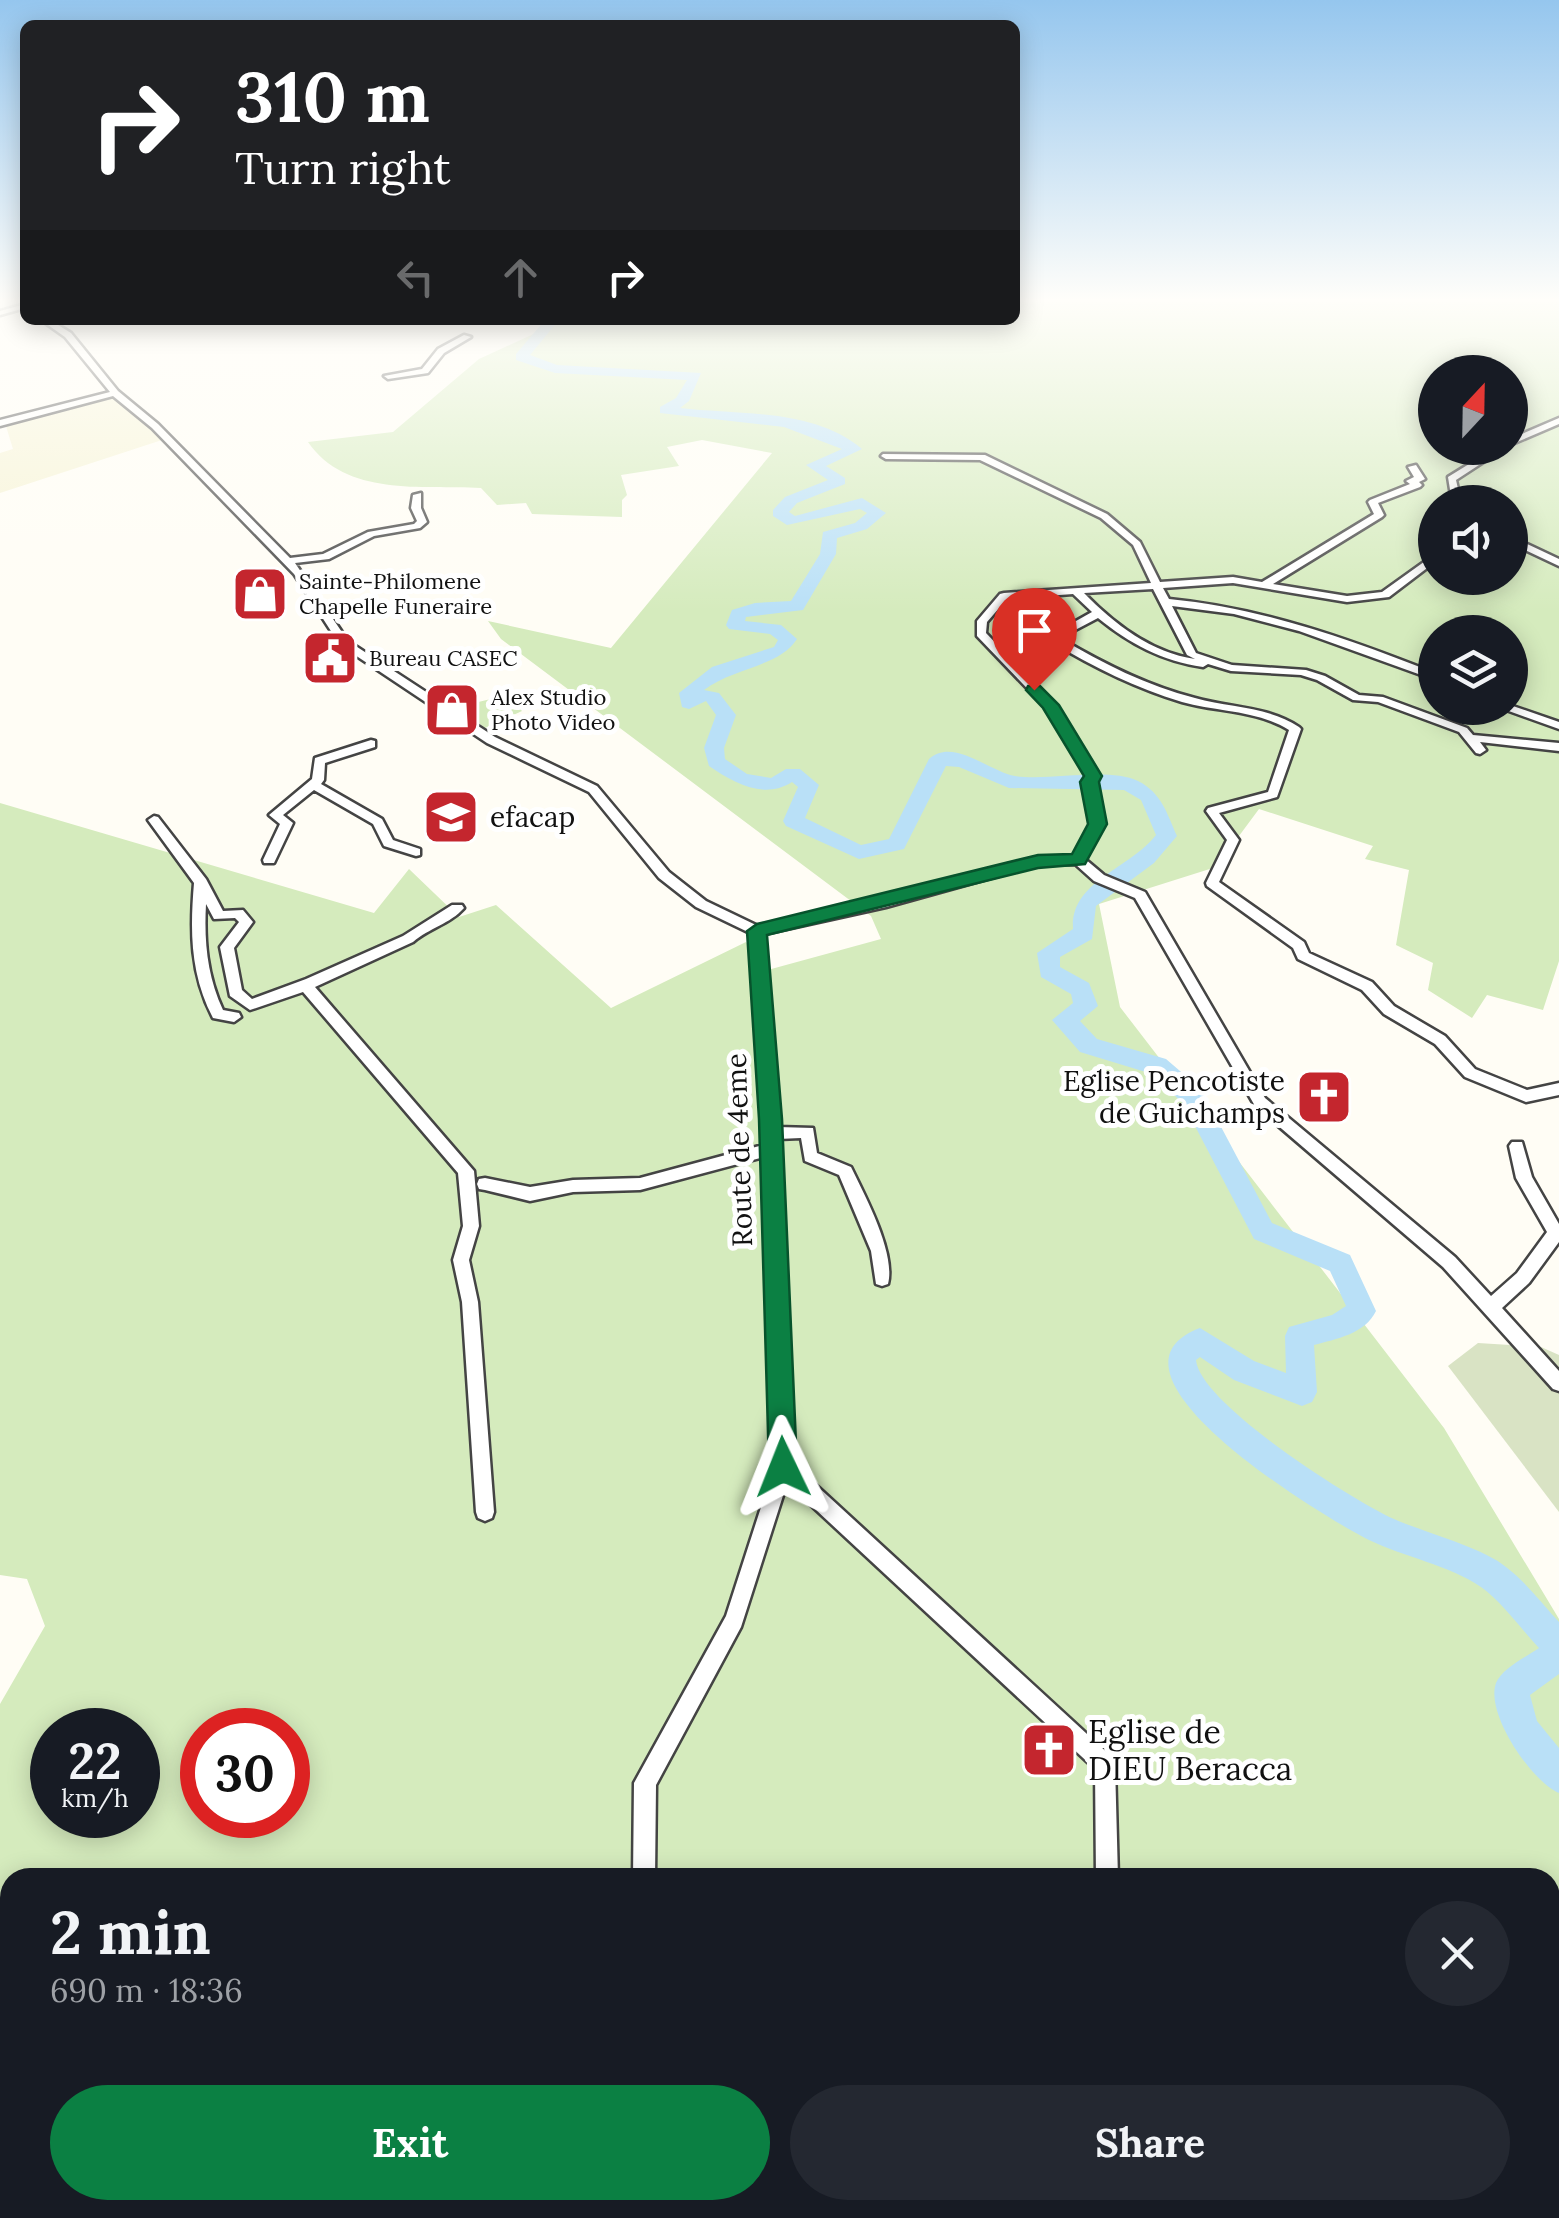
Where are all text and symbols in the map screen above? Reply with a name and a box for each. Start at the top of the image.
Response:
text: 310 m [235,52,430,141]
icon: right [70,60,200,190]
text: Turn right [235,139,451,196]
icon: left [388,250,443,305]
icon: ahead [493,250,548,305]
icon: right [598,250,653,305]
north arrow [1418,355,1528,465]
map controls [1418,355,1528,725]
button: sound [1418,485,1528,595]
shop icon: Sainte-Philomene Chapelle Funeraire [230,564,290,624]
place label: Sainte-Philomene Chapelle Funeraire [299,567,492,620]
pin [992,588,1077,691]
icon: arrive [1007,603,1062,658]
button: layers [1418,615,1528,725]
public building icon: Bureau CASEC [300,628,360,688]
place label: Bureau CASEC [369,644,518,672]
shop icon: Alex Studio Photo Video [422,680,482,740]
place label: Alex Studio Photo Video [490,683,615,736]
school or university icon: efacap [421,787,481,847]
place label: efacap [490,799,575,835]
street label: Route de 4eme [718,1053,760,1247]
place label: Eglise Pencotiste de Guichamps [1063,1063,1285,1131]
church icon: Eglise Pencotiste de Guichamps [1294,1067,1354,1127]
position arrow [731,1415,835,1519]
speed limit sign: 30 [180,1708,310,1838]
place label: Eglise de DIEU Beracca [1088,1711,1292,1789]
church icon: Eglise de DIEU Beracca [1019,1720,1079,1780]
text: 22 [68,1729,122,1793]
text: km/h [61,1782,129,1814]
text: 2 min [50,1894,211,1970]
button: close [1405,1901,1510,2006]
text: 690 m · 18:36 [50,1970,243,2011]
button: Exit [50,2085,770,2200]
button: Share [790,2085,1510,2200]

